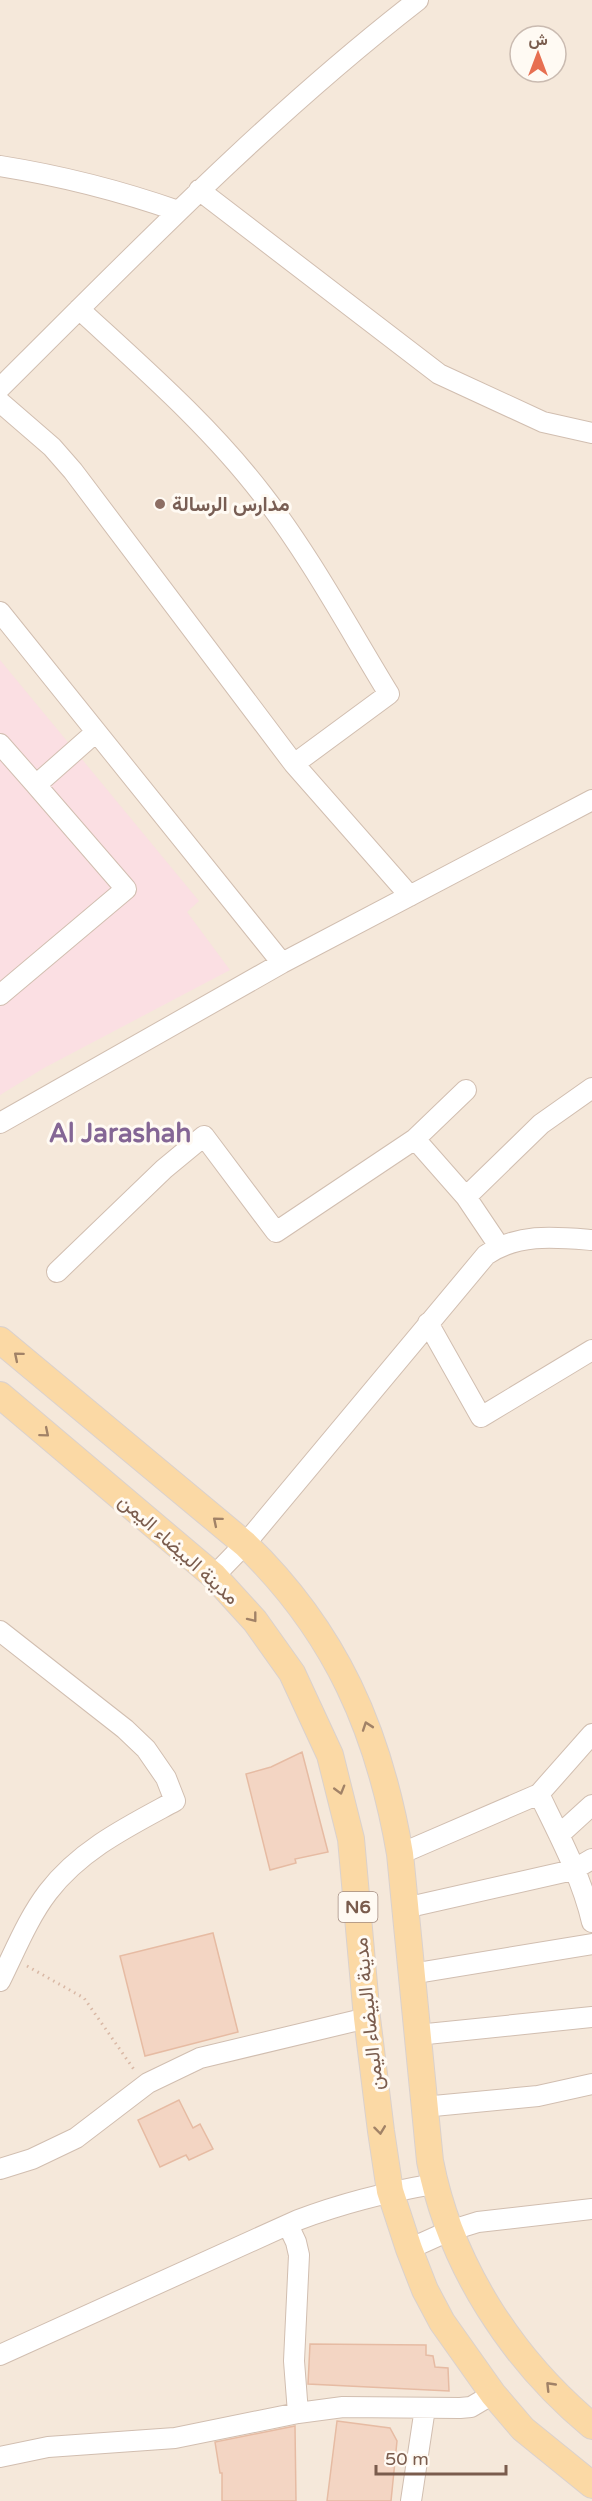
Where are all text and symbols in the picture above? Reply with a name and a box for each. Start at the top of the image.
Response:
north arrow [508,24,568,84]
text: ش [528,30,548,50]
place label: مدارس الرسالة [172,493,290,517]
marker: مدارس الرسالة [153,497,167,511]
district label: Al Jarashah [49,1118,191,1149]
one-way arrow [14,1352,25,1363]
one-way arrow [38,1425,49,1436]
street label: مدينة البيضاء اليمن [113,1489,243,1610]
one-way arrow [213,1517,224,1528]
one-way arrow [245,1611,256,1622]
one-way arrow [362,1721,374,1732]
one-way arrow [333,1785,345,1795]
road number: N6 [338,1892,378,1922]
street label: مدينة البيضاء اليمن [349,1936,389,2092]
one-way arrow [374,2125,386,2134]
one-way arrow [546,2382,557,2393]
scale bar [376,2438,506,2476]
text: 50 m [385,2448,429,2470]

